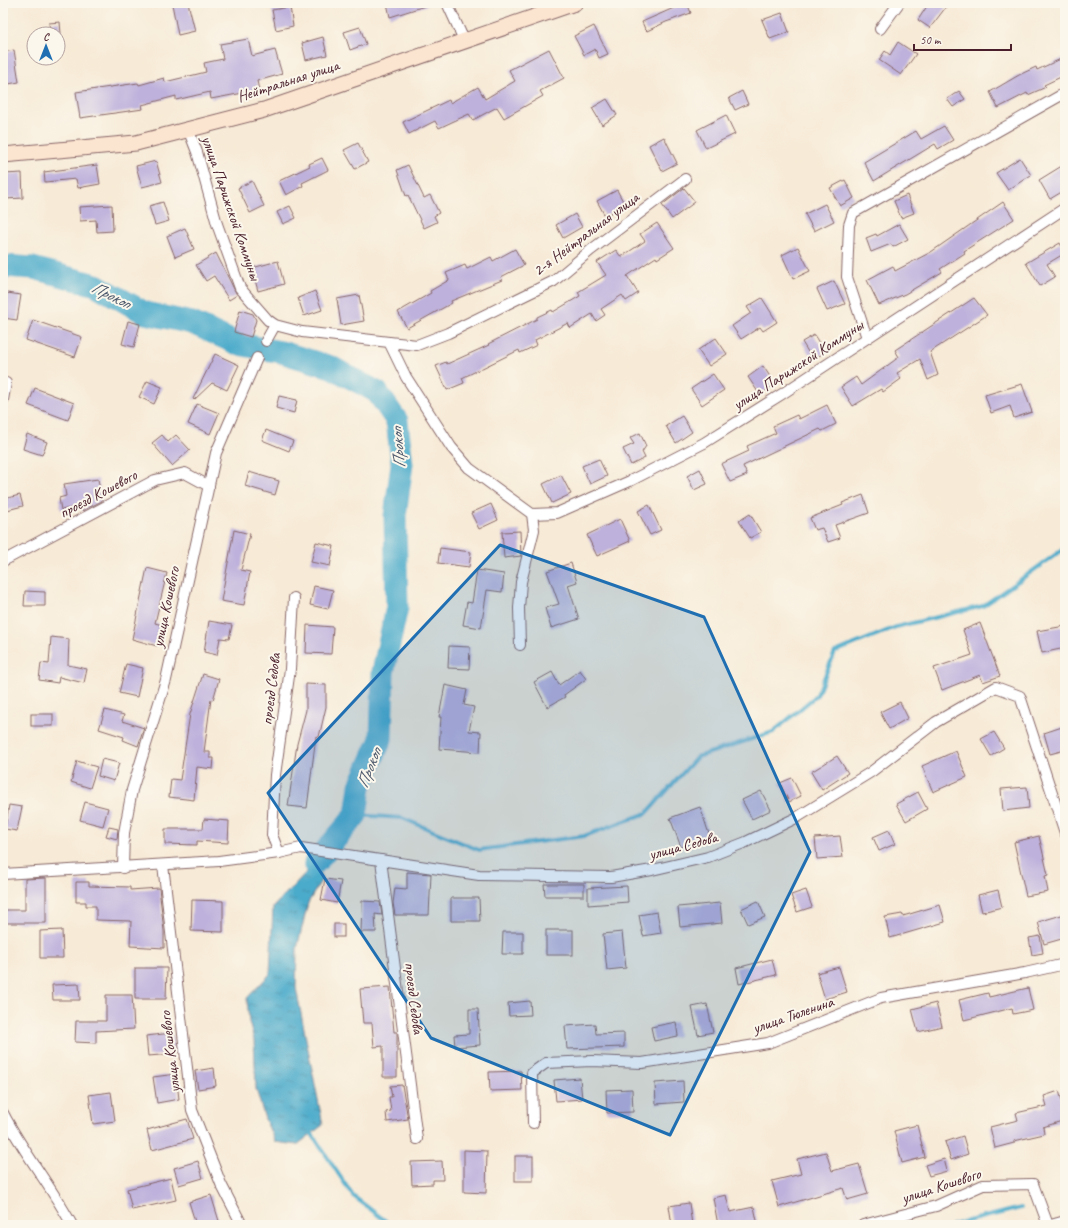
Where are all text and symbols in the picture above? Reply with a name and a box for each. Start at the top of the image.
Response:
north arrow [26,26,66,66]
scale bar [914,26,1011,52]
text: С [43,29,50,43]
text: 50 m [920,32,942,48]
street label: Нейтральная улица [235,55,343,107]
street label: улица Парижской Коммуны [197,132,266,284]
street label: 2-я Нейтральная улица [529,187,644,280]
water label: Прокоп [88,277,136,315]
street label: улица Парижской Коммуны [728,314,868,415]
water label: Прокоп [386,424,410,469]
street label: проезд Кошевого [56,465,142,523]
street label: улица Кошевого [147,564,185,650]
street label: проезд Седова [257,650,286,726]
water label: Прокоп [352,743,387,791]
street label: улица Седова [646,827,721,865]
street label: проезд Седова [400,961,429,1037]
street label: улица Тюленина [749,991,837,1039]
street label: улица Кошевого [155,1009,185,1095]
street label: улица Кошевого [898,1163,984,1208]

